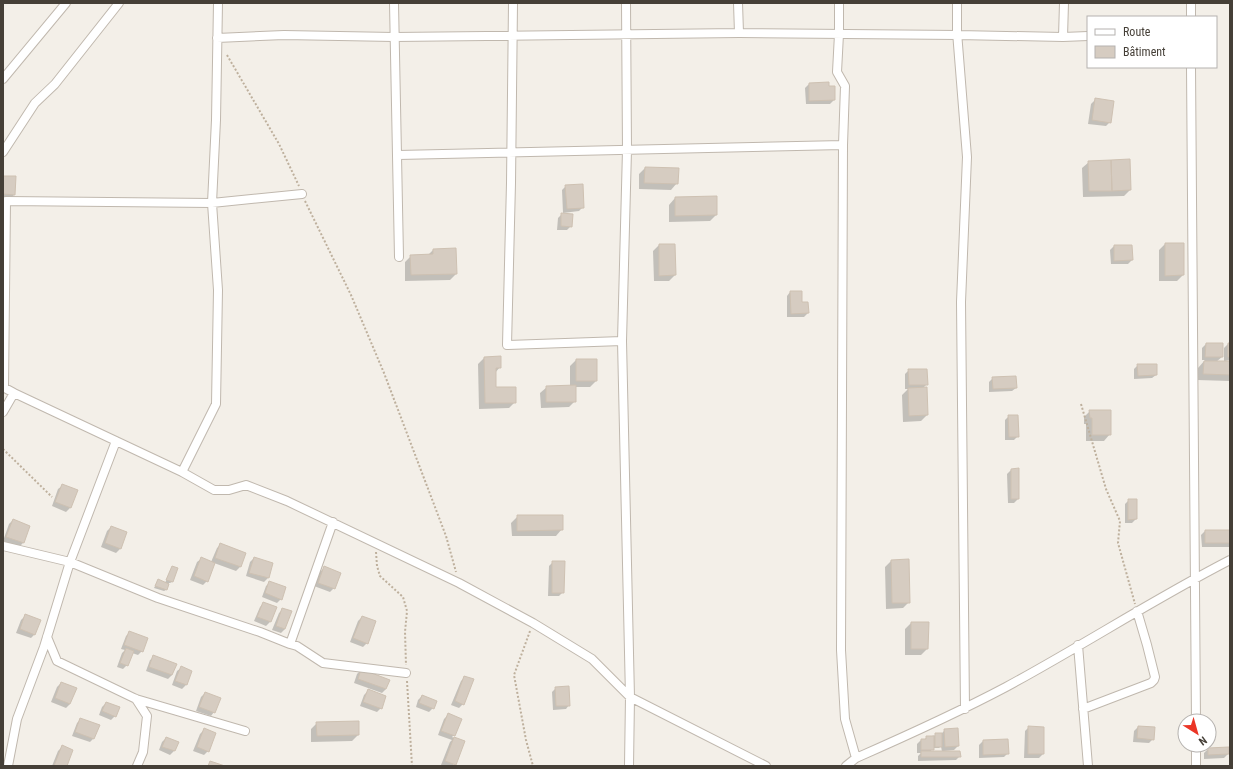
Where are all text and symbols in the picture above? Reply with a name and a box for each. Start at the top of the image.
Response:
legend [1087,16,1217,68]
text: Route [1123,25,1151,39]
text: Bâtiment [1123,45,1166,59]
north arrow [1177,713,1217,753]
text: N [1196,733,1209,748]

